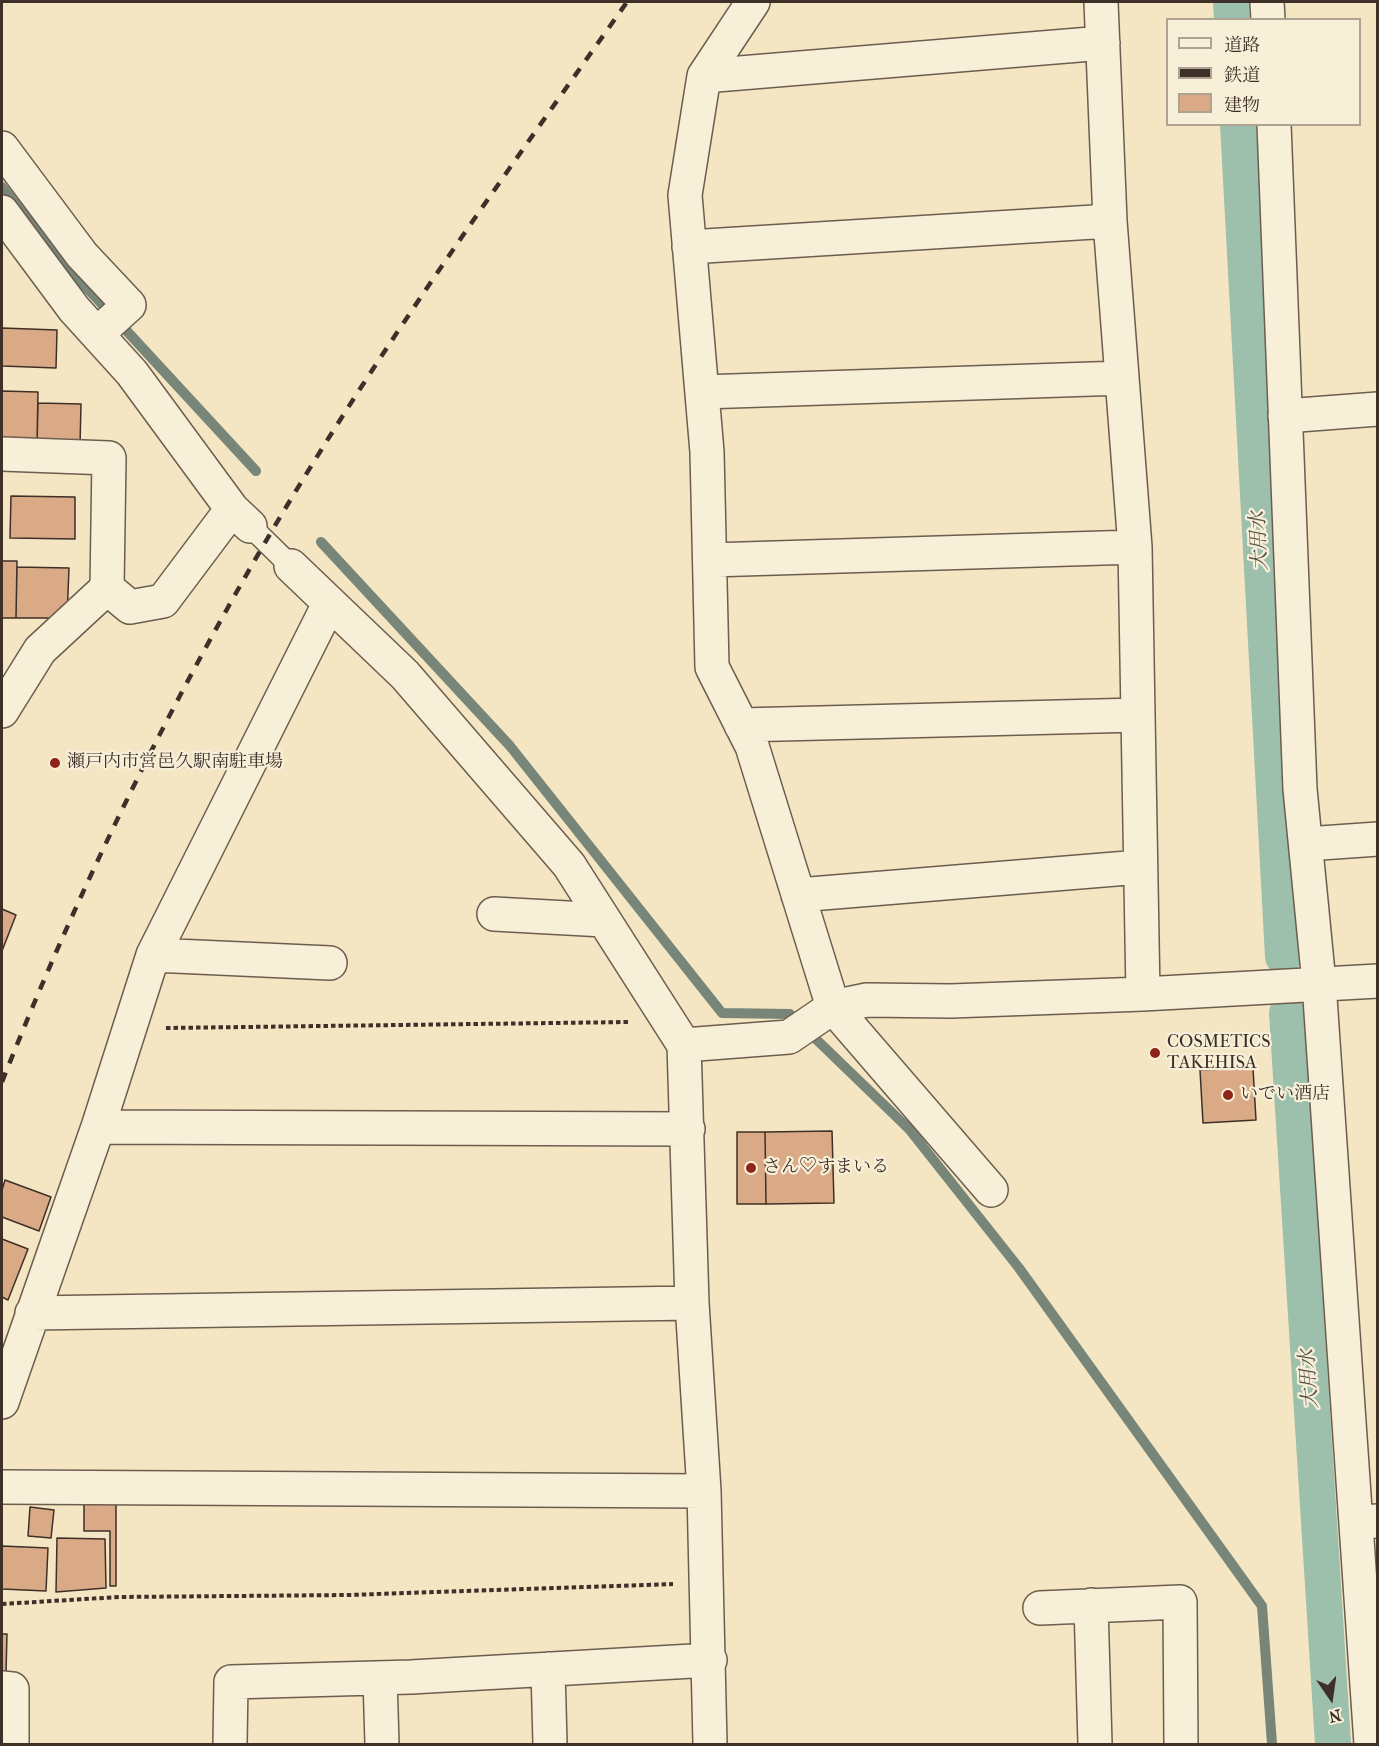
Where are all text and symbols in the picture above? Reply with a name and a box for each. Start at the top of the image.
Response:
legend [1166,18,1361,126]
text: 道路 [1224,35,1260,56]
text: 鉄道 [1224,65,1260,86]
text: 建物 [1224,95,1260,116]
water label: 大用水 [1246,510,1274,572]
place label: 瀬戸内市営邑久駅南駐車場 [67,752,283,774]
marker: 瀬戸内市営邑久駅南駐車場 [48,756,62,770]
place label: COSMETICS TAKEHISA [1167,1032,1271,1074]
marker: COSMETICS TAKEHISA [1148,1046,1162,1060]
place label: いでい酒店 [1240,1084,1330,1106]
marker: いでい酒店 [1221,1088,1235,1102]
place label: さん♡すまいる [763,1157,889,1179]
marker: さん♡すまいる [744,1161,758,1175]
water label: 大用水 [1296,1348,1324,1410]
north arrow [1301,1668,1361,1728]
text: N [1327,1705,1343,1727]

